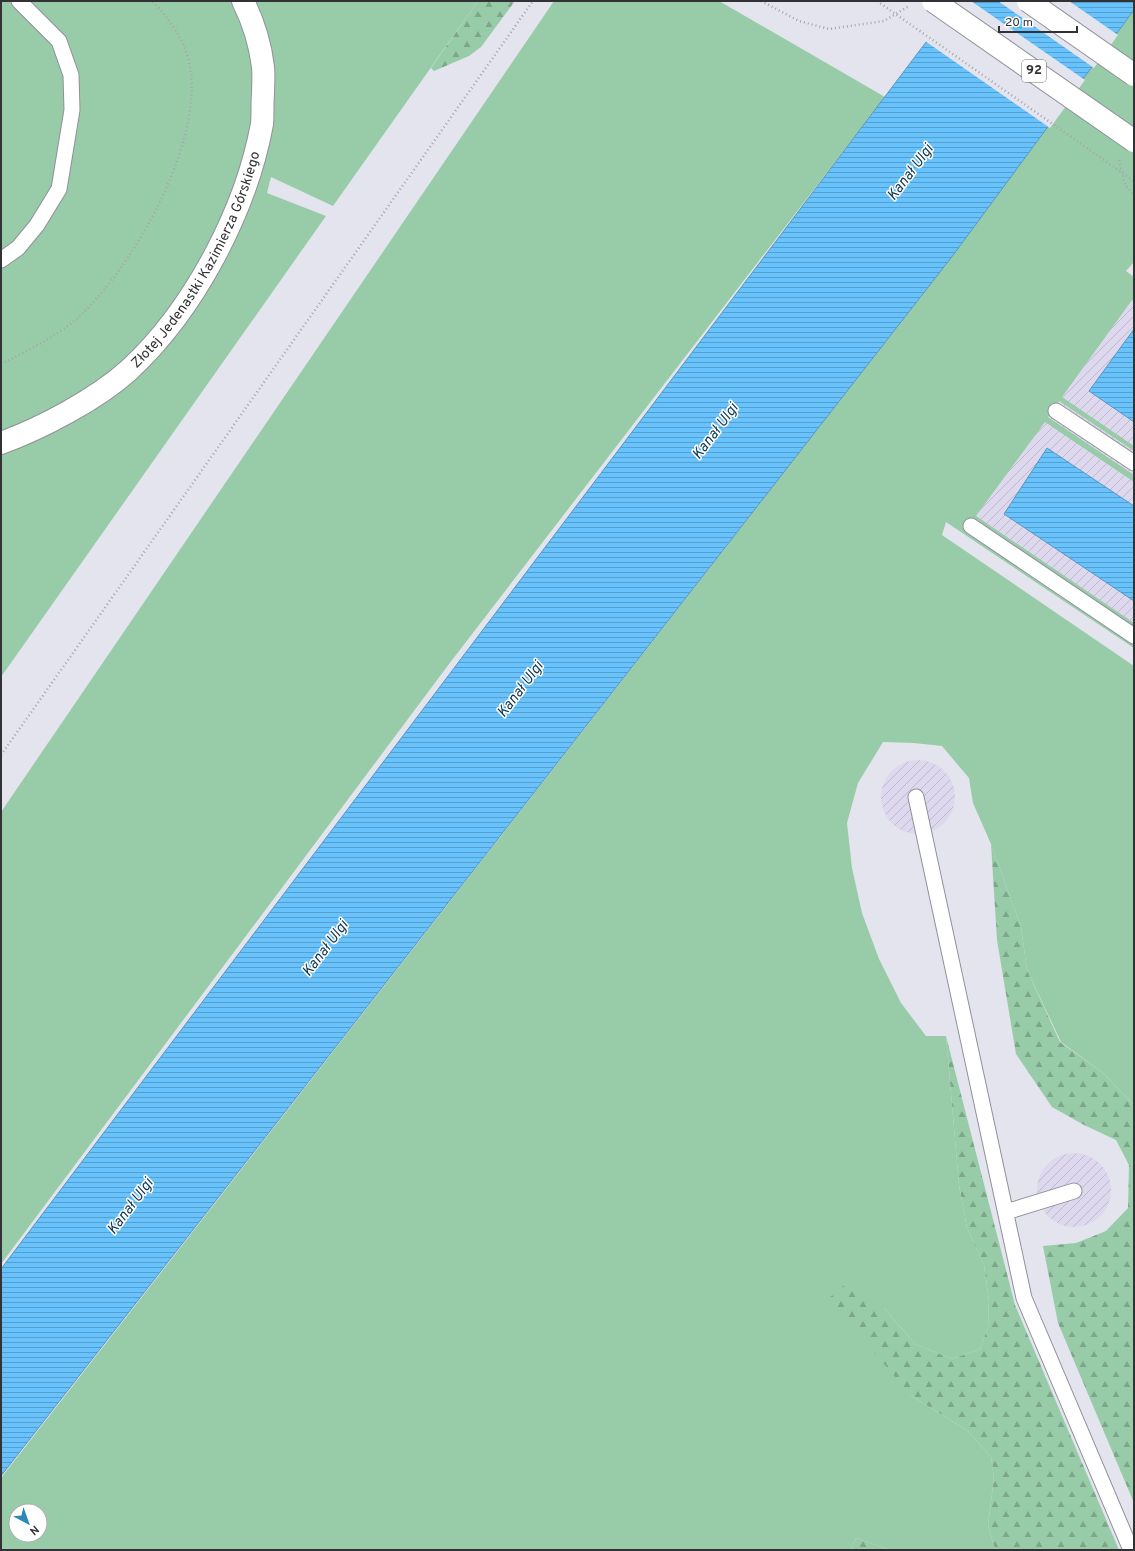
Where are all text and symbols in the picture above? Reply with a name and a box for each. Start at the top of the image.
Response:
scale bar [999,8,1077,34]
text: 20 m [1005,15,1033,31]
road number: 92 [1022,60,1046,82]
water label: Kanał Ulgi [884,140,939,205]
street label: Złotej Jedenastki Kazimierza Górskiego [128,149,264,372]
water label: Kanał Ulgi [689,399,744,464]
water label: Kanał Ulgi [494,657,549,722]
water label: Kanał Ulgi [299,916,354,981]
water label: Kanał Ulgi [104,1174,159,1239]
north arrow [8,1503,48,1543]
text: N [26,1522,41,1538]

